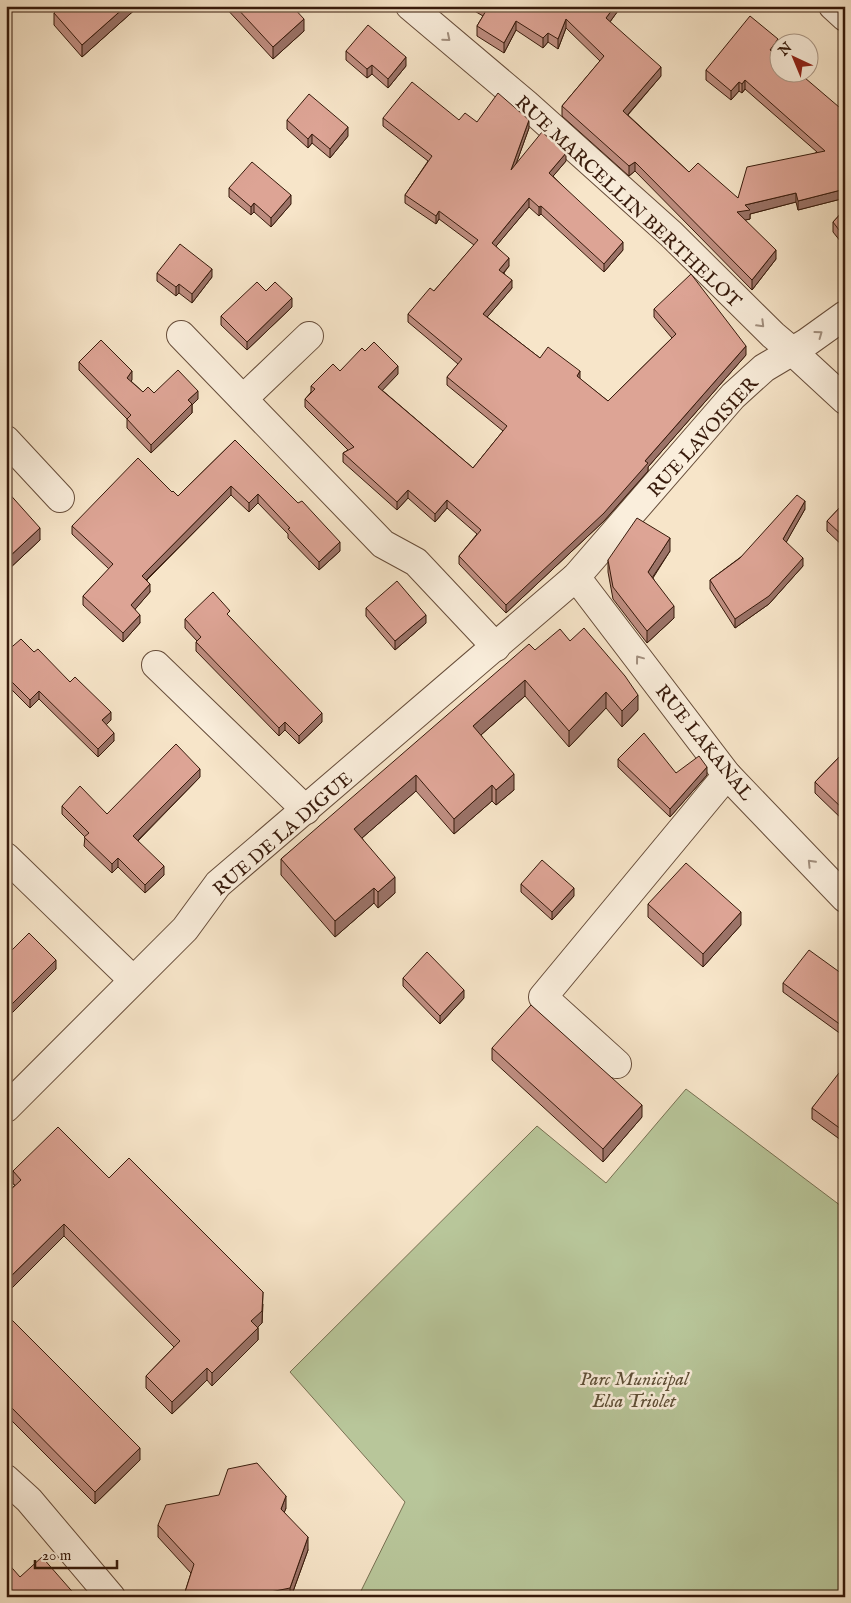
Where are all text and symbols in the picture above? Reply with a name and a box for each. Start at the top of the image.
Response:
one-way arrow [441,32,450,40]
north arrow [768,32,818,82]
text: N [774,39,796,61]
street label: RUE MARCELLIN BERTHELOT [510,91,746,314]
one-way arrow [755,318,764,327]
one-way arrow [814,331,823,340]
street label: RUE LAVOISIER [643,372,764,503]
one-way arrow [636,655,645,665]
street label: RUE LAKANAL [649,680,758,807]
street label: RUE DE LA DIGUE [209,767,358,902]
one-way arrow [808,860,817,869]
park label: Parc Municipal Elsa Triolet [580,1368,690,1414]
scale bar [35,1538,118,1570]
text: 20 m [42,1546,72,1565]

